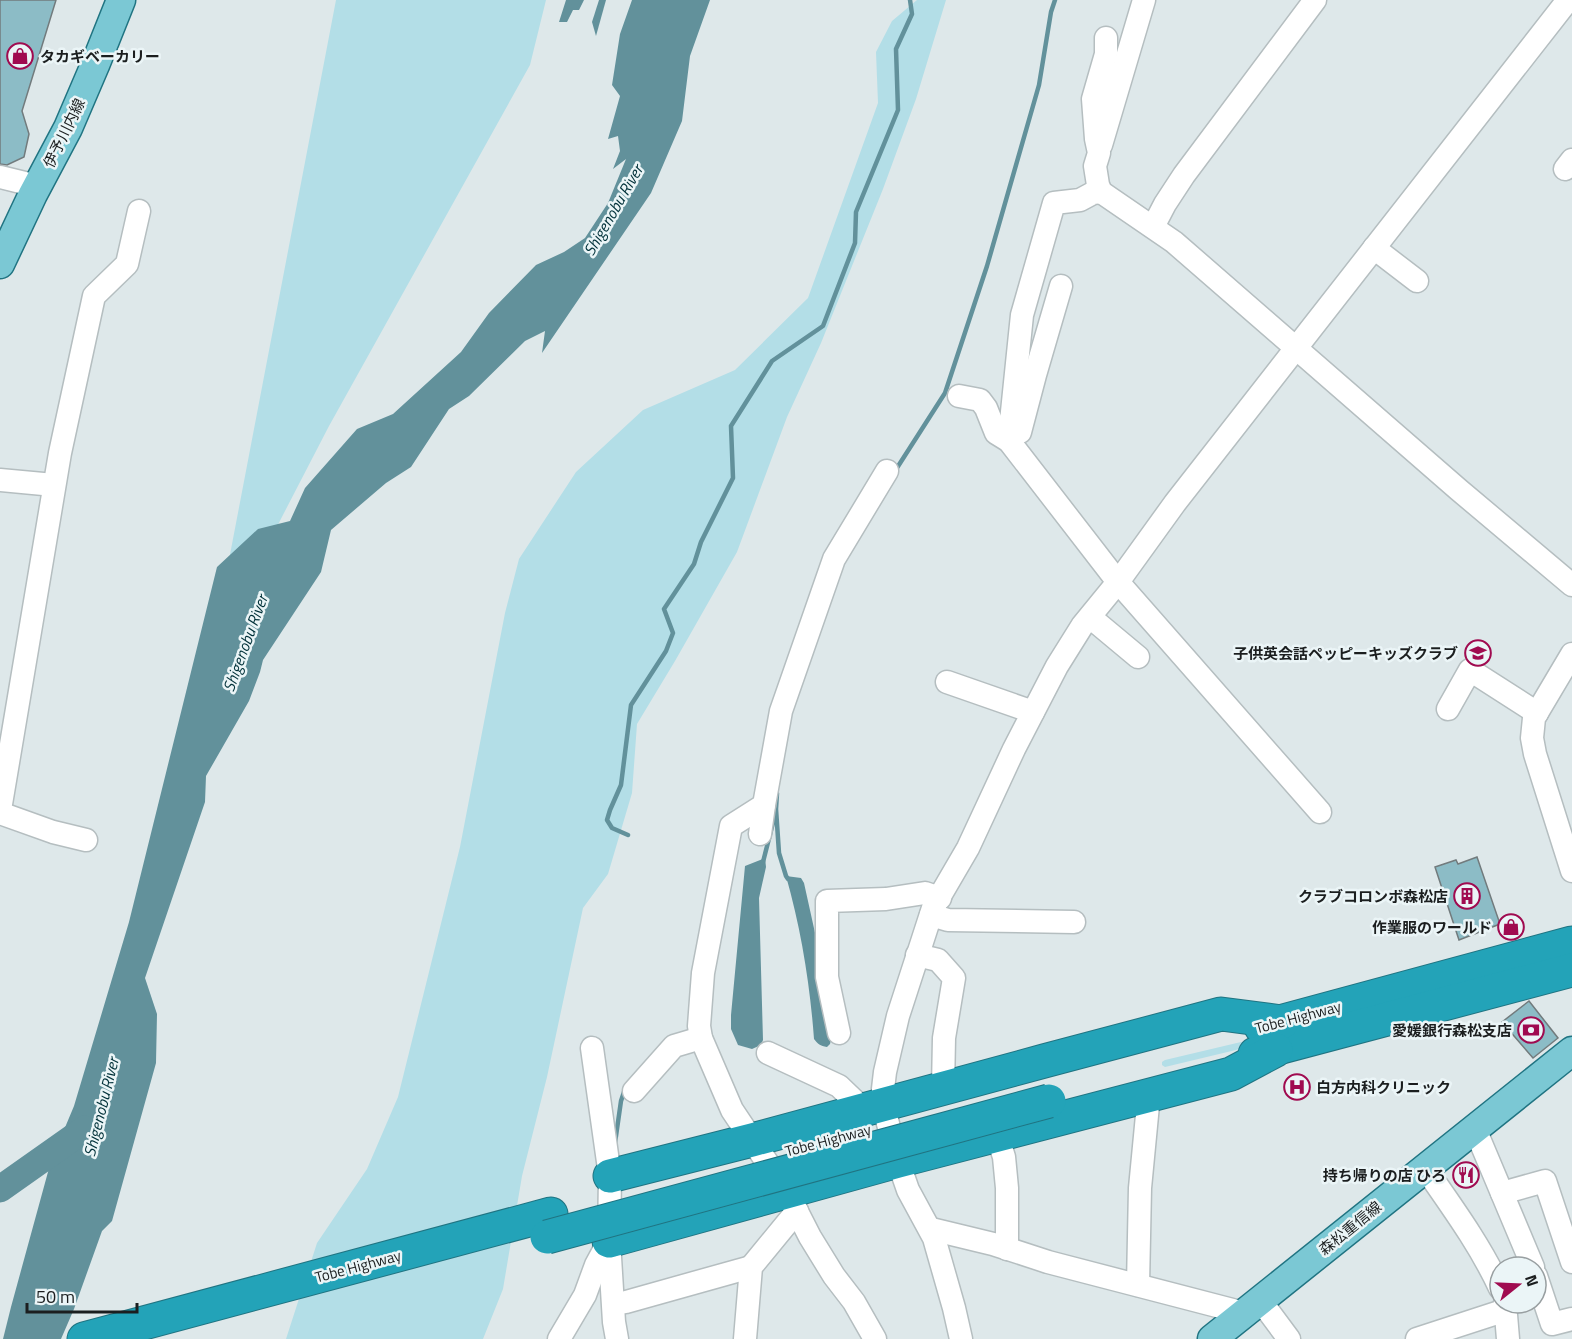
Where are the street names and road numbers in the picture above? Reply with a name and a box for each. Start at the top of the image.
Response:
street label: 伊予川内線 [37,94,91,172]
street label: Tobe Highway [1252,994,1344,1040]
street label: Tobe Highway [782,1117,874,1163]
street label: 森松重信線 [1314,1195,1386,1261]
street label: Tobe Highway [312,1243,404,1289]

